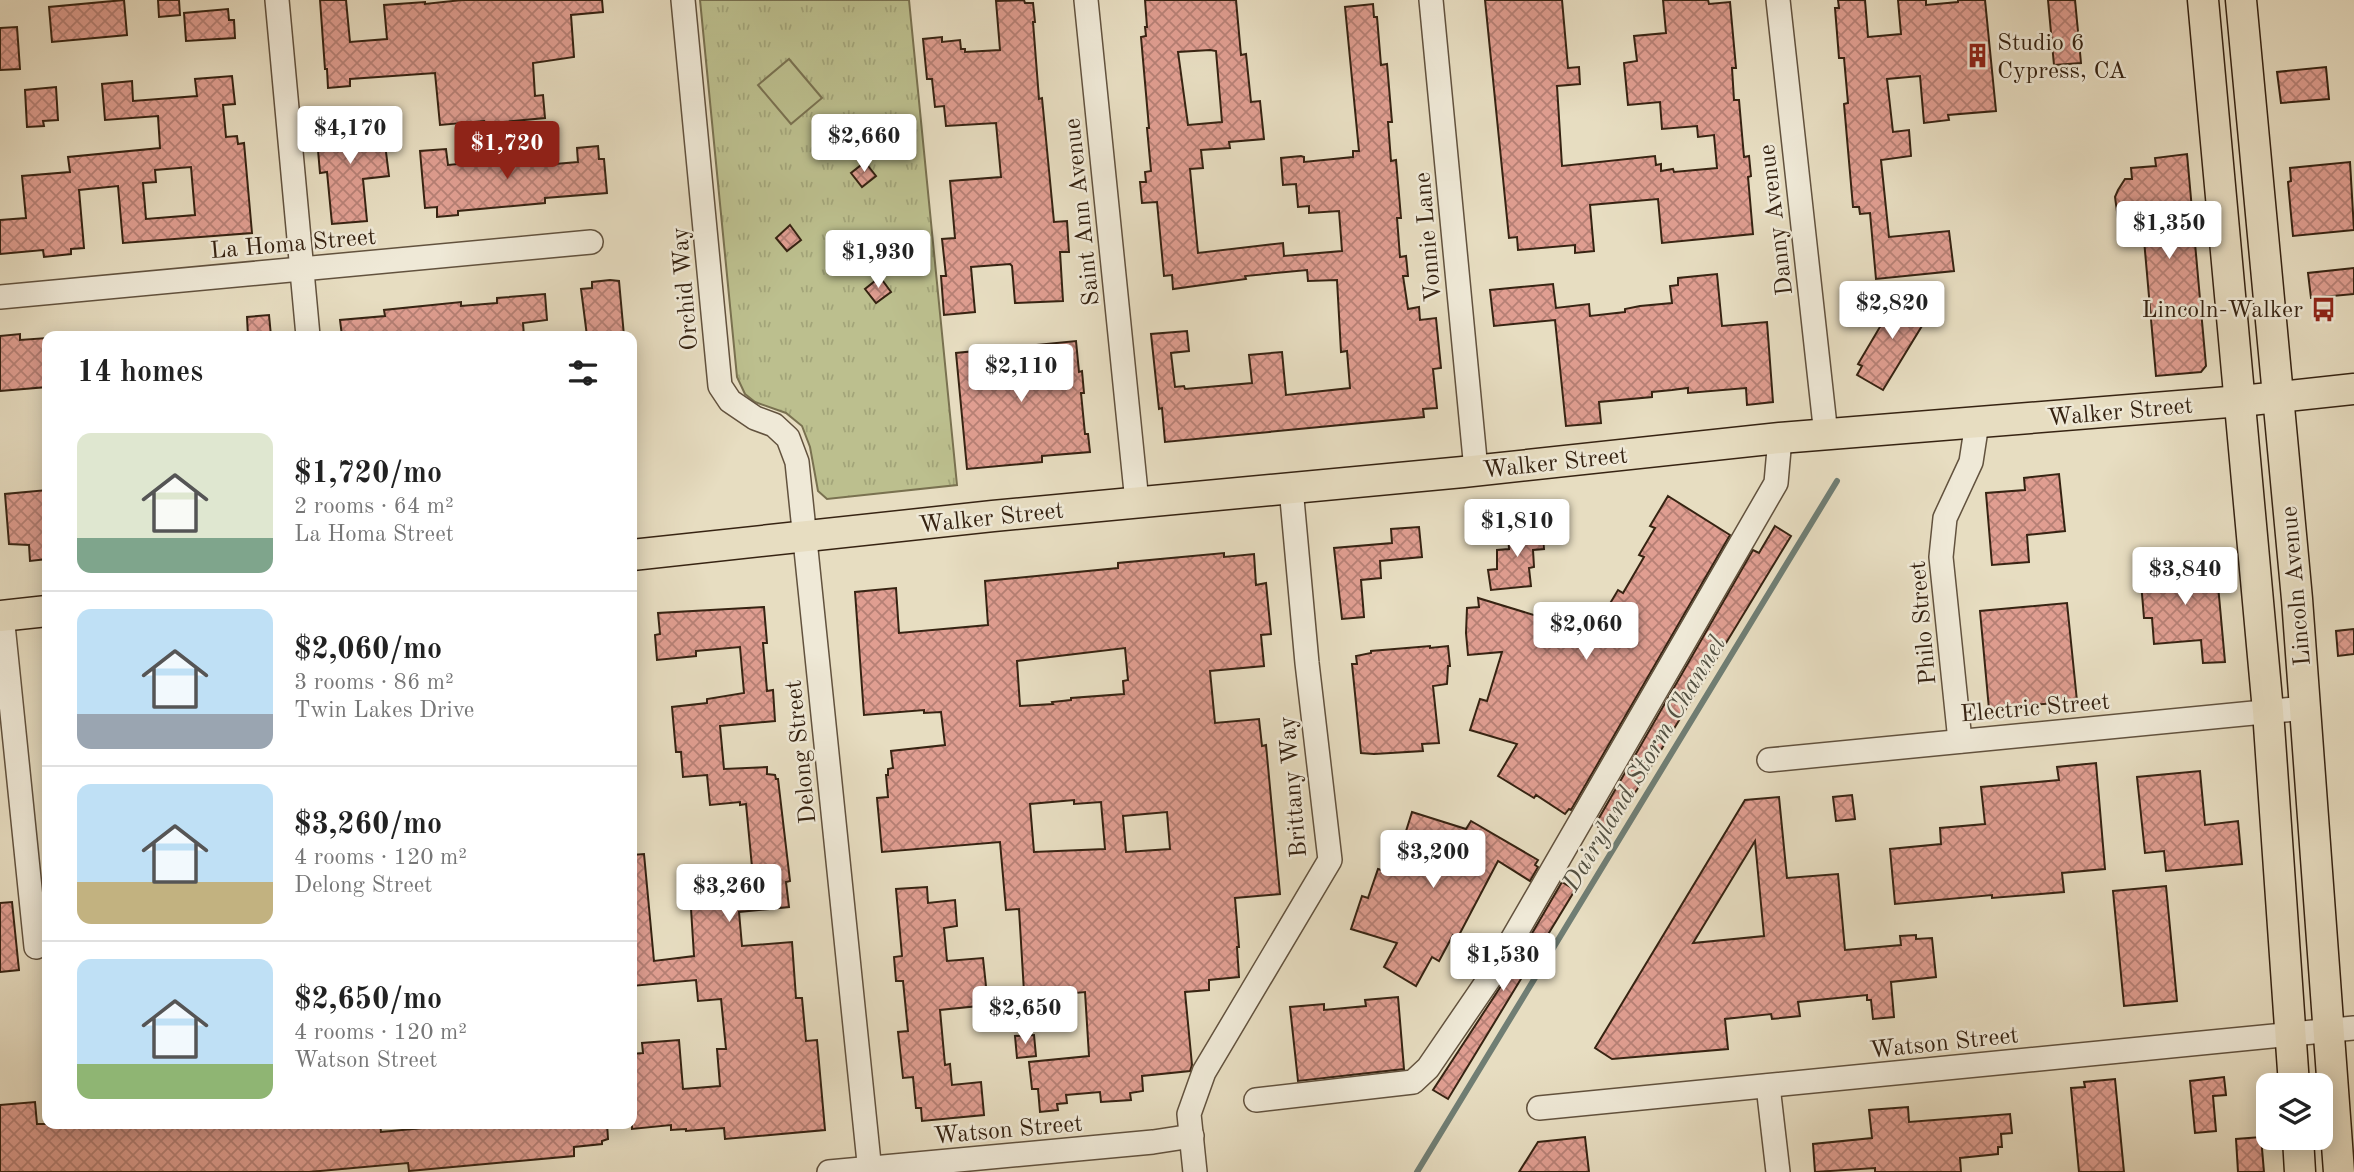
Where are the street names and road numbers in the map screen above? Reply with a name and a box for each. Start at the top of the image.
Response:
street label: Saint Ann Avenue [1061,117,1105,307]
street label: Danny Avenue [1756,143,1798,297]
street label: Vonnie Lane [1411,171,1447,303]
street label: La Homa Street [209,226,377,264]
street label: Orchid Way [669,226,703,352]
street label: Walker Street [2047,395,2194,431]
street label: Walker Street [1481,444,1629,484]
street label: Walker Street [917,499,1065,539]
street label: Lincoln Avenue [2278,505,2316,667]
street label: Philo Street [1907,560,1941,686]
street label: Delong Street [783,679,821,825]
street label: Electric Street [1959,690,2111,727]
street label: Brittany Way [1276,715,1312,859]
street label: Watson Street [1869,1024,2020,1064]
street label: Watson Street [933,1113,1084,1149]

